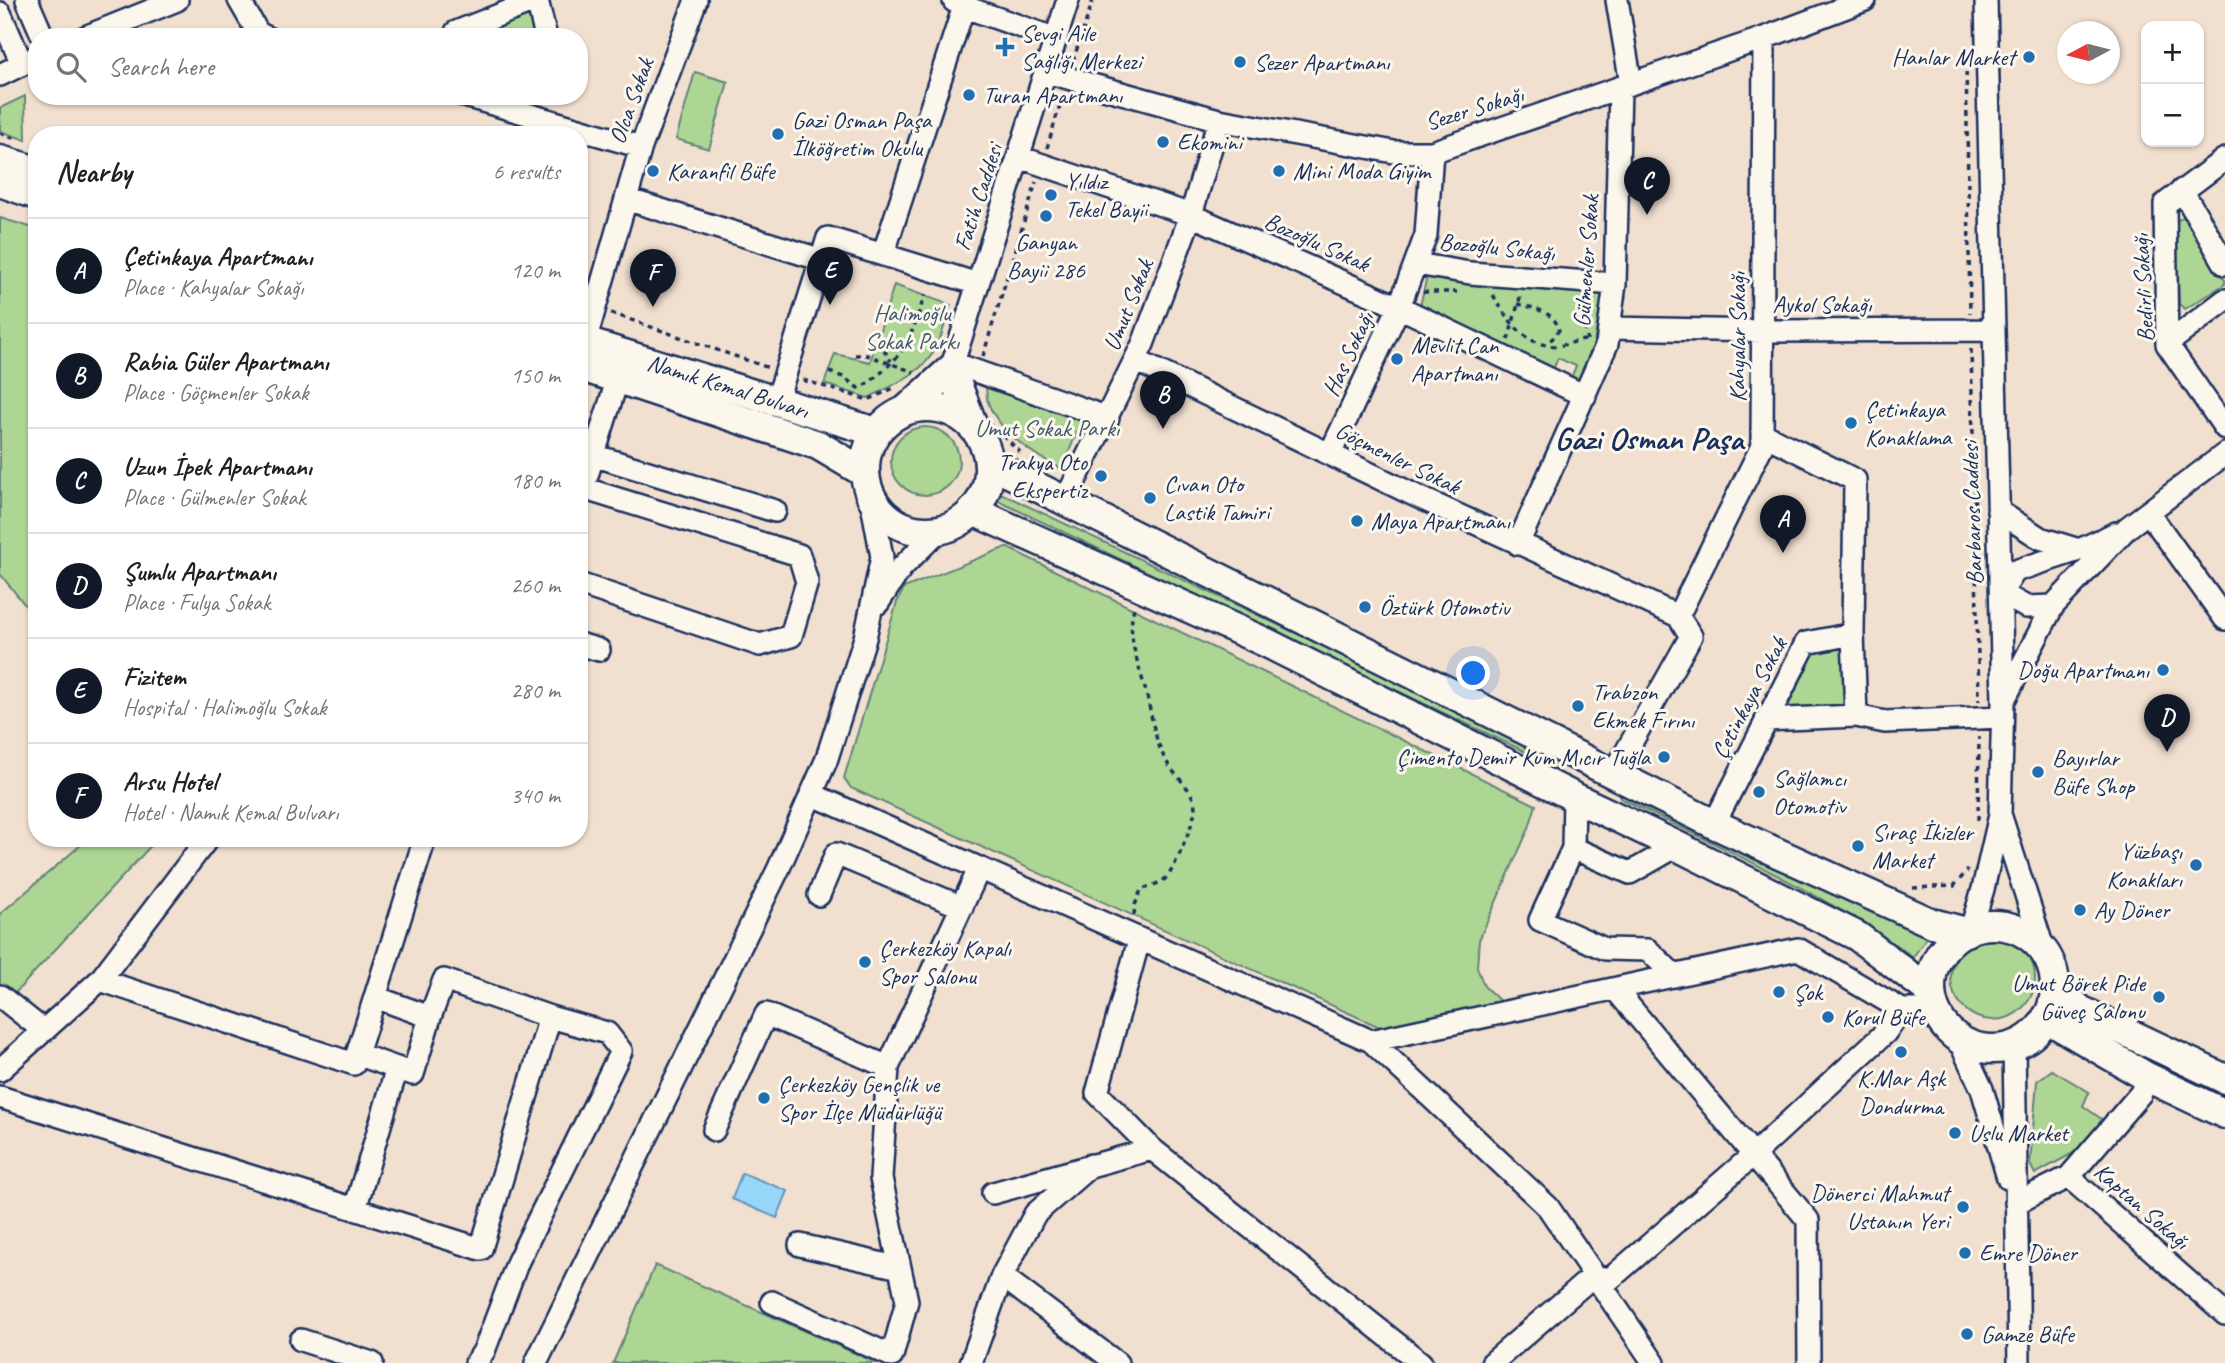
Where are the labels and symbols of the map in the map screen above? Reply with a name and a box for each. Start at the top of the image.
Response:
place label: Sevgi Aile Sağlığı Merkezi [1021,18,1145,76]
north arrow [2057,21,2120,84]
marker: Sevgi Aile Sağlığı Merkezi [995,37,1015,57]
place label: Hanlar Market [1892,42,2018,72]
place label: Sezer Apartmanı [1254,47,1391,77]
marker: Hanlar Market [2021,49,2037,65]
street label: Olca Sokak [602,52,661,148]
marker: Sezer Apartmanı [1232,54,1248,70]
street label: Sezer Sokağı [1421,78,1528,137]
place label: Turan Apartmanı [983,80,1124,110]
marker: Turan Apartmanı [961,87,977,103]
place label: Gazi Osman Paşa İlköğretim Okulu [792,105,933,163]
marker: Gazi Osman Paşa İlköğretim Okulu [770,126,786,142]
place label: Ekomini [1177,127,1245,157]
marker: Ekomini [1155,134,1171,150]
street label: Fatih Caddesi [947,137,1010,254]
place label: Karanfil Büfe [667,156,777,186]
place label: Mini Moda Giyim [1293,156,1433,186]
pin: C [1624,157,1670,215]
marker: Karanfil Büfe [645,163,661,179]
marker: Mini Moda Giyim [1271,163,1287,179]
place label: Yıldız Tekel Bayii [1065,166,1150,224]
marker: Yıldız Tekel Bayii [1043,187,1059,203]
street label: Gülmenler Sokak [1566,192,1606,328]
street label: Bozoğlu Sokak [1260,206,1376,279]
marker: Ganyan Bayii 286 [1038,208,1054,224]
street label: Bozoğlu Sokağı [1438,226,1558,268]
place label: Ganyan Bayii 286 [1007,227,1086,285]
street label: Bedirli Sokağı [2125,232,2161,343]
pin: E [807,247,853,305]
pin: F [630,249,676,307]
street label: Umut Sokak [1096,253,1161,355]
street label: Kahyalar Sokağı [1722,270,1752,402]
street label: Aykol Sokağı [1773,289,1873,319]
park label: Halimoğlu Sokak Parkı [865,298,961,356]
street label: Has Sokağı [1315,306,1381,401]
place label: Mevlit Can Apartmanı [1411,330,1499,388]
street label: Namık Kemal Bulvarı [644,347,814,426]
marker: Mevlit Can Apartmanı [1389,351,1405,367]
pin: B [1140,371,1186,429]
place label: Çetinkaya Konaklama [1865,394,1953,452]
park label: Umut Sokak Parkı [975,413,1121,443]
street label: Göçmenler Sokak [1331,415,1467,502]
marker: Çetinkaya Konaklama [1843,415,1859,431]
district label: Gazi Osman Paşa [1555,418,1746,459]
street label: Barbaros Caddesi [1954,437,1990,585]
place label: Trakya Oto Ekspertiz [998,447,1089,505]
marker: Trakya Oto Ekspertiz [1093,468,1109,484]
place label: Cıvan Oto Lastik Tamiri [1164,469,1272,527]
marker: Cıvan Oto Lastik Tamiri [1142,490,1158,506]
pin: A [1760,495,1806,553]
place label: Maya Apartmanı [1371,506,1511,536]
marker: Maya Apartmanı [1349,513,1365,529]
place label: Öztürk Otomotiv [1379,592,1511,622]
marker: Öztürk Otomotiv [1357,599,1373,615]
street label: Çetinkaya Sokak [1705,630,1795,764]
place label: Doğu Apartmanı [2017,655,2150,685]
your location [1456,656,1490,690]
marker: Doğu Apartmanı [2155,662,2171,678]
place label: Trabzon Ekmek Fırını [1592,677,1696,735]
pin: D [2144,694,2190,752]
marker: Trabzon Ekmek Fırını [1570,698,1586,714]
place label: Çimento Demir Kum Mıcır Tuğla [1397,742,1651,772]
place label: Bayırlar Büfe Shop [2052,743,2136,801]
marker: Çimento Demir Kum Mıcır Tuğla [1656,749,1672,765]
place label: Sağlamcı Otomotiv [1773,763,1848,821]
marker: Bayırlar Büfe Shop [2030,764,2046,780]
marker: Sağlamcı Otomotiv [1751,784,1767,800]
place label: Sıraç İkizler Market [1872,817,1975,875]
place label: Yüzbaşı Konakları [2107,836,2184,894]
marker: Sıraç İkizler Market [1850,838,1866,854]
marker: Yüzbaşı Konakları [2188,857,2204,873]
place label: Ay Döner [2094,895,2172,925]
marker: Ay Döner [2072,902,2088,918]
place label: Çerkezköy Kapalı Spor Salonu [879,933,1013,991]
marker: Çerkezköy Kapalı Spor Salonu [857,954,873,970]
place label: Umut Börek Pide Güveç Salonu [2012,968,2147,1026]
place label: Şok [1793,977,1824,1007]
marker: Şok [1771,984,1787,1000]
marker: Umut Börek Pide Güveç Salonu [2151,989,2167,1005]
place label: Korul Büfe [1842,1002,1927,1032]
marker: Korul Büfe [1820,1009,1836,1025]
marker: K.Mar Aşk Dondurma [1893,1044,1909,1060]
place label: K.Mar Aşk Dondurma [1857,1063,1947,1121]
place label: Çerkezköy Gençlik ve Spor İlçe Müdürlüğü [778,1069,944,1127]
marker: Çerkezköy Gençlik ve Spor İlçe Müdürlüğü [756,1090,772,1106]
place label: Uslu Market [1969,1118,2070,1148]
marker: Uslu Market [1947,1125,1963,1141]
street label: Kaptan Sokağı [2088,1156,2197,1257]
place label: Dönerci Mahmut Ustanın Yeri [1810,1178,1952,1236]
marker: Dönerci Mahmut Ustanın Yeri [1955,1199,1971,1215]
place label: Emre Döner [1979,1238,2079,1268]
marker: Emre Döner [1957,1245,1973,1261]
place label: Gamze Büfe [1981,1319,2076,1349]
marker: Gamze Büfe [1959,1326,1975,1342]

